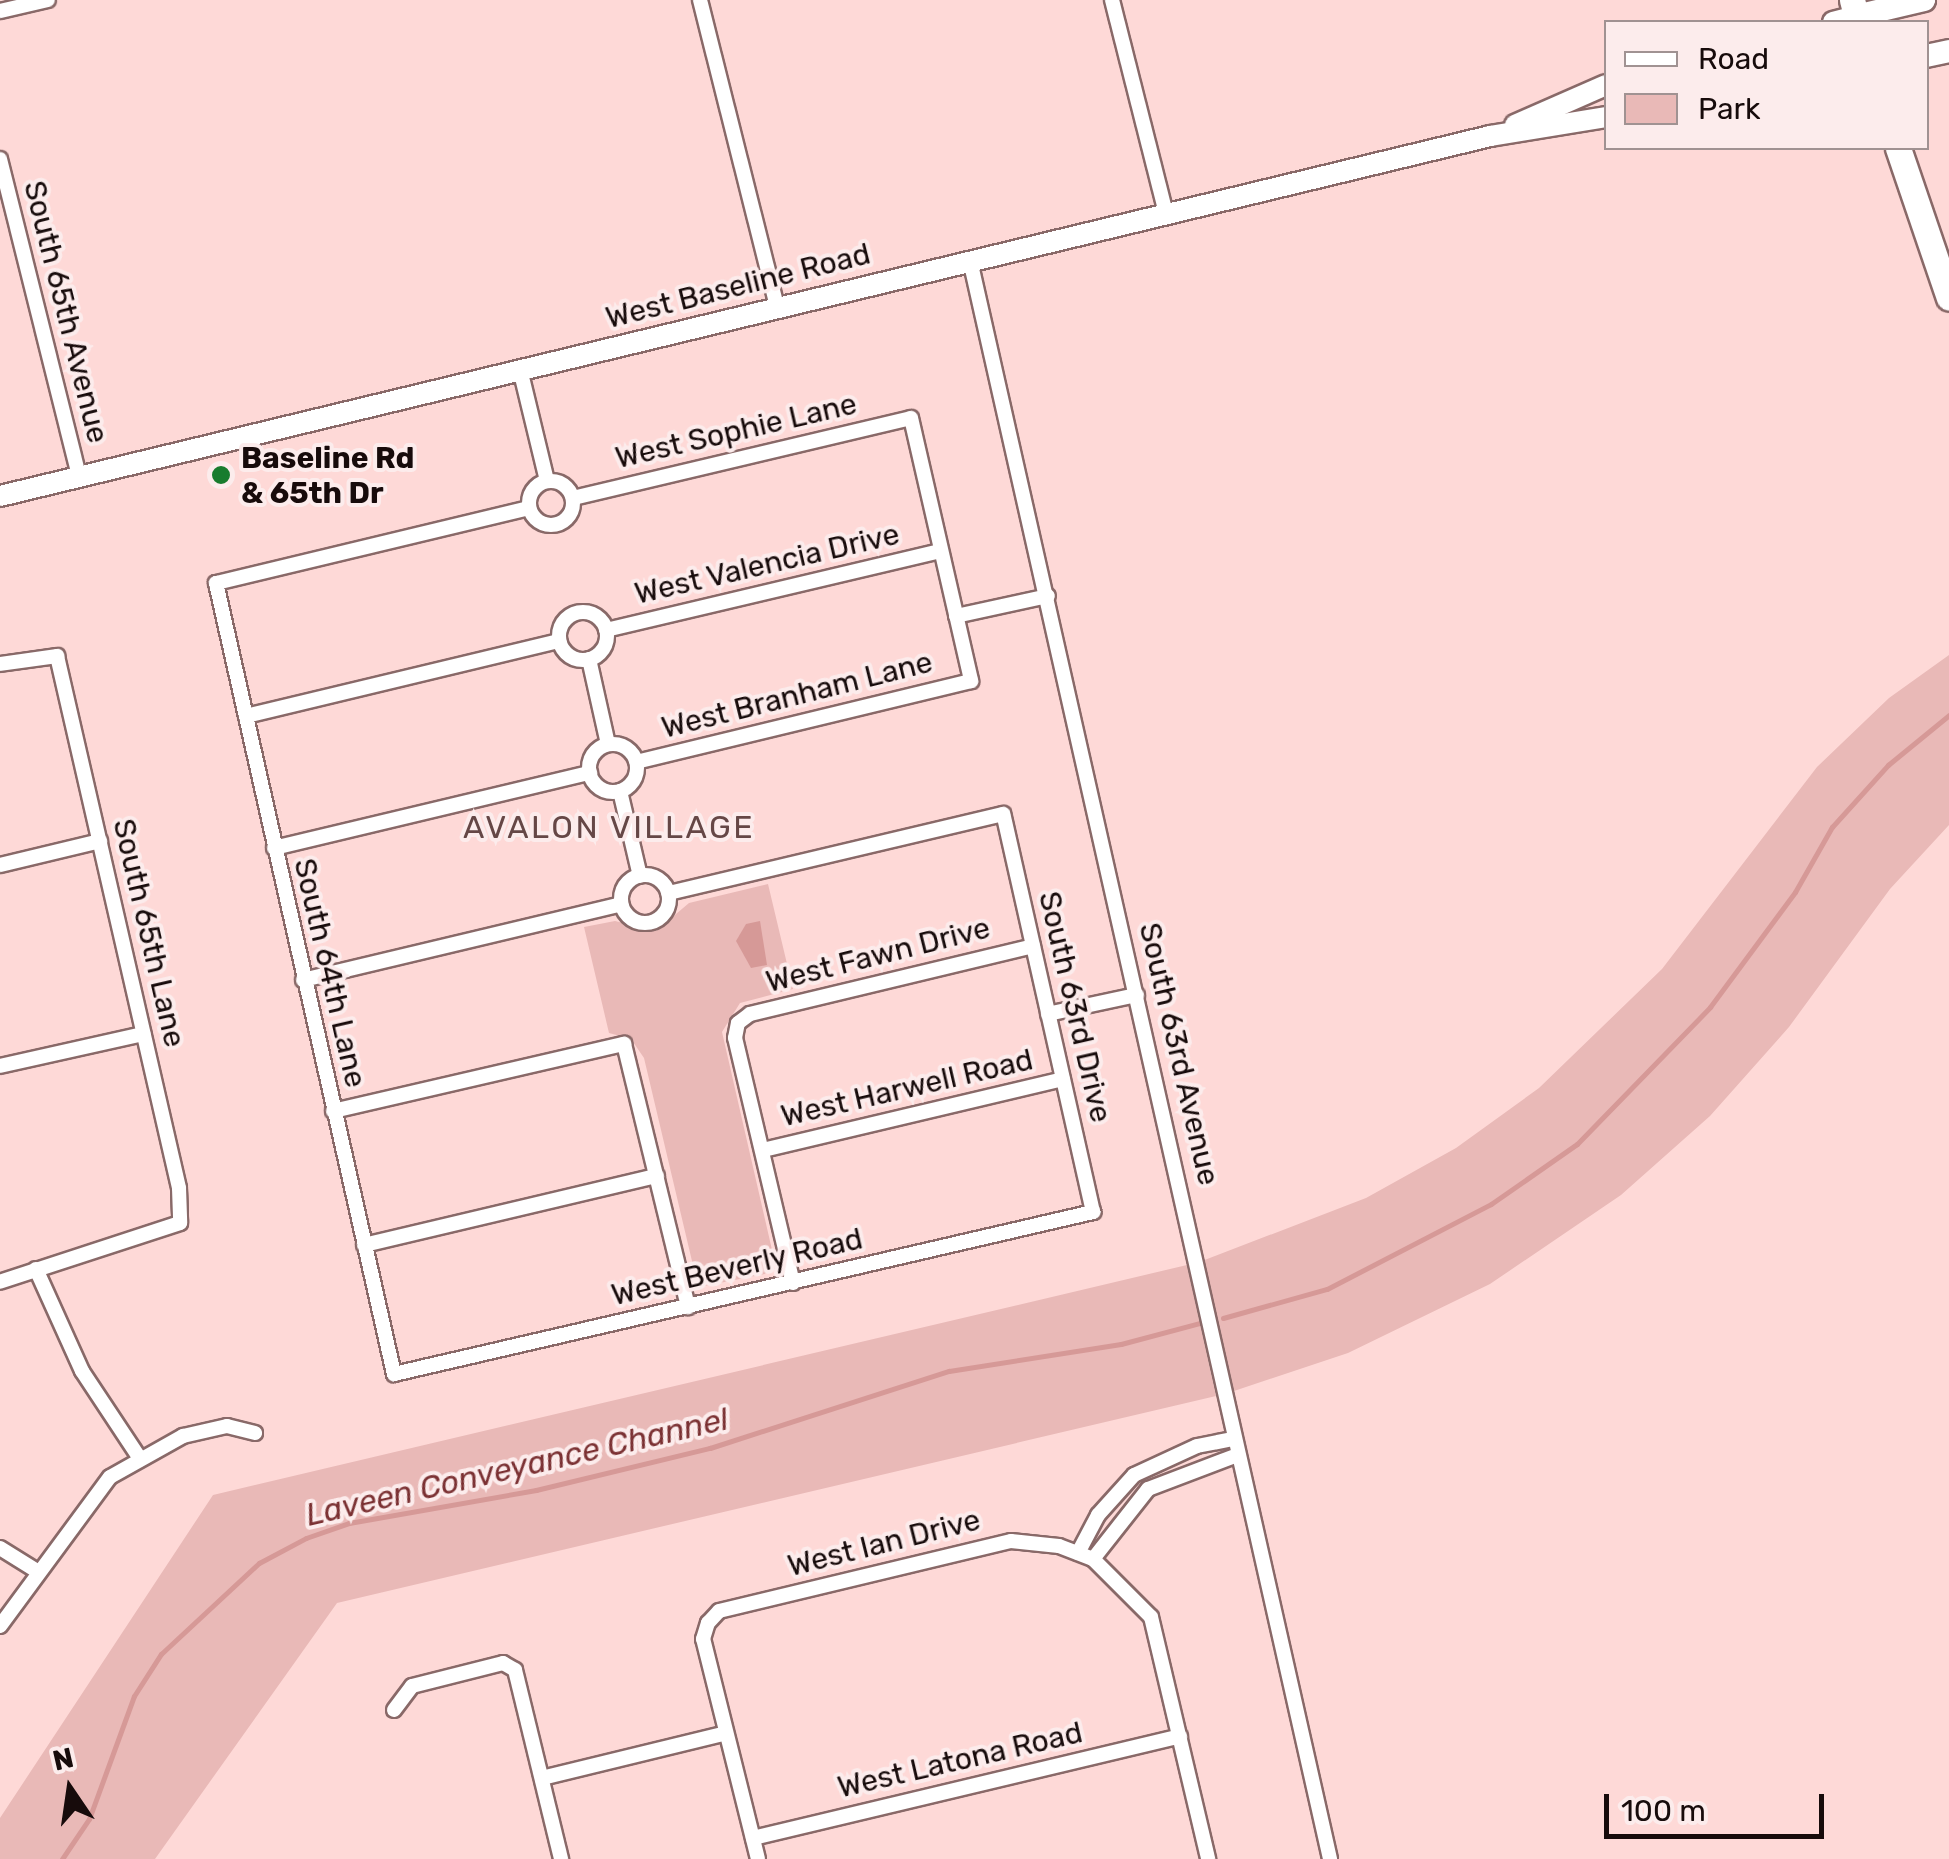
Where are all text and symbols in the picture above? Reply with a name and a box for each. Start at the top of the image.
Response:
legend [1604,20,1929,150]
text: Road [1698,41,1769,77]
text: Park [1698,91,1760,127]
street label: South 65th Avenue [16,177,116,447]
street label: West Baseline Road [602,236,874,336]
street label: West Sophie Lane [612,386,860,476]
place label: Baseline Rd & 65th Dr [241,440,414,510]
marker: Baseline Rd & 65th Dr [210,464,232,486]
street label: West Valencia Drive [631,516,903,612]
street label: West Branham Lane [658,644,936,746]
district label: AVALON VILLAGE [462,808,756,846]
street label: South 65th Lane [105,815,193,1051]
street label: South 64th Lane [286,855,374,1091]
street label: South 63rd Drive [1031,888,1119,1126]
street label: West Fawn Drive [762,910,994,1000]
street label: South 63rd Avenue [1131,919,1227,1189]
street label: West Harwell Road [778,1042,1036,1134]
street label: West Beverly Road [608,1221,866,1313]
water label: Laveen Conveyance Channel [302,1400,732,1534]
street label: West Ian Drive [784,1502,984,1584]
street label: West Latona Road [834,1714,1086,1806]
north arrow [20,1739,120,1839]
text: N [50,1741,77,1778]
scale bar [1609,1774,1829,1836]
text: 100 m [1621,1793,1706,1829]

